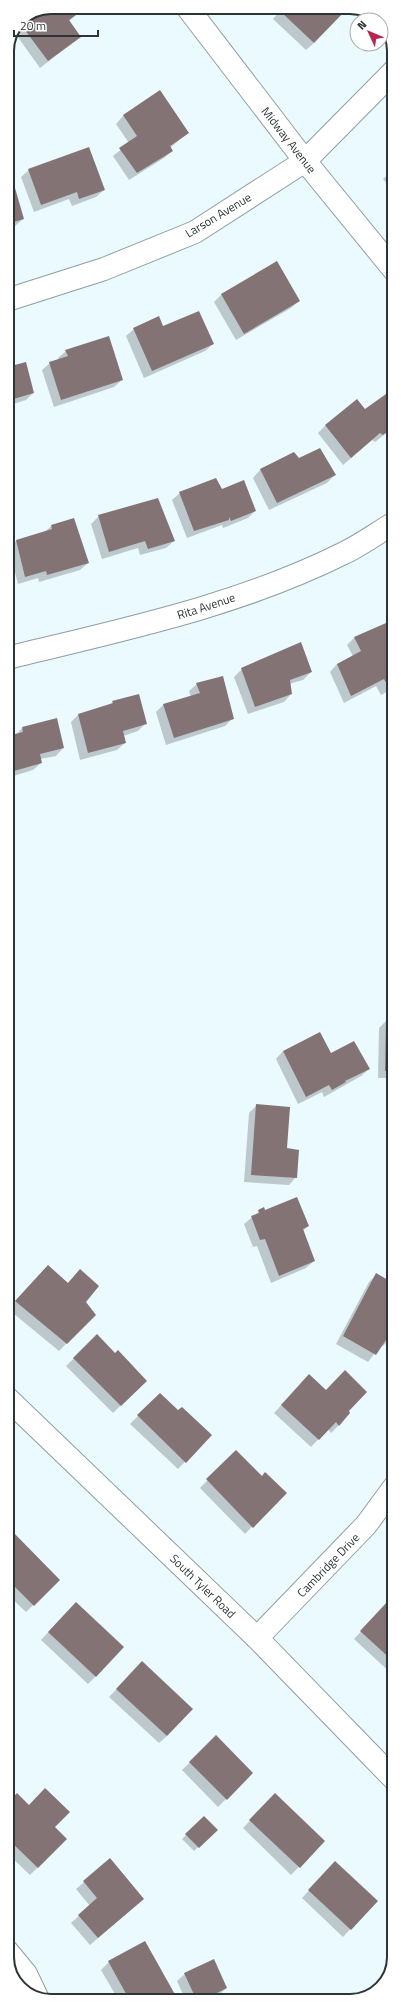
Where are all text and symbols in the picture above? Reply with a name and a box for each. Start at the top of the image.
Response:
scale bar [14,12,98,38]
north arrow [349,12,389,52]
text: 20 m [20,16,46,35]
text: N [353,17,370,33]
street label: Midway Avenue [257,103,321,177]
street label: Larson Avenue [181,188,255,242]
street label: Rita Avenue [174,588,238,624]
street label: Cambridge Drive [292,1529,364,1601]
street label: South Tyler Road [166,1550,240,1622]

